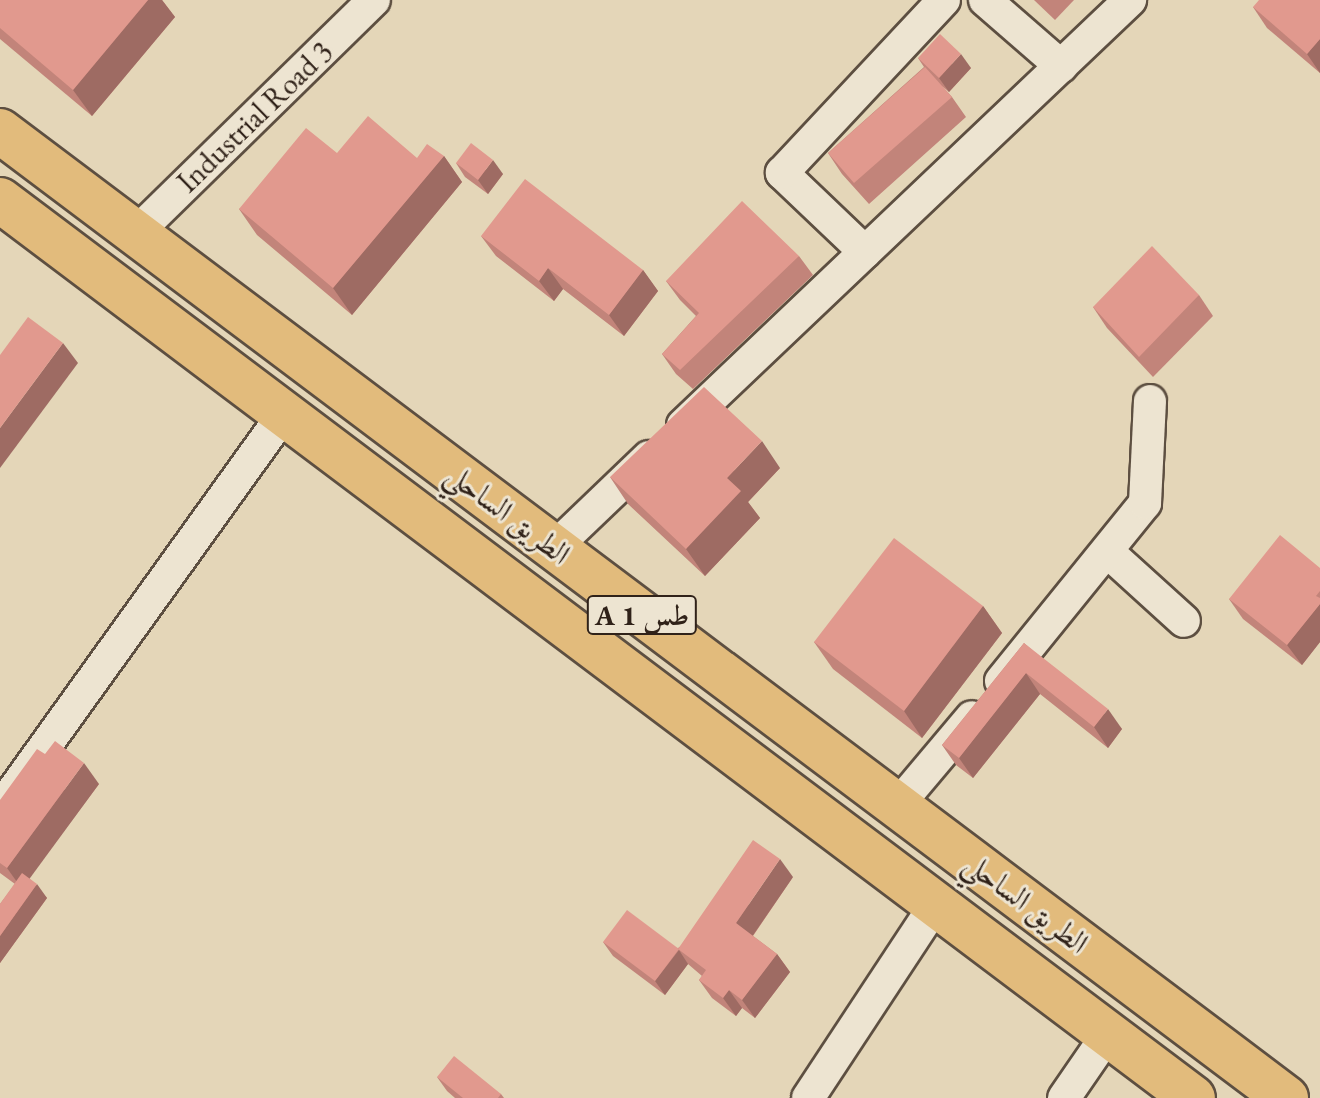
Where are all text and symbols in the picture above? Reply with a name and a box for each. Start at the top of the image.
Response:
street label: Industrial Road 3 [170,34,340,200]
street label: الطريق الساحلي [439,456,577,572]
road number: A 1 طس [586,591,698,639]
street label: الطريق الساحلي [957,845,1095,961]

